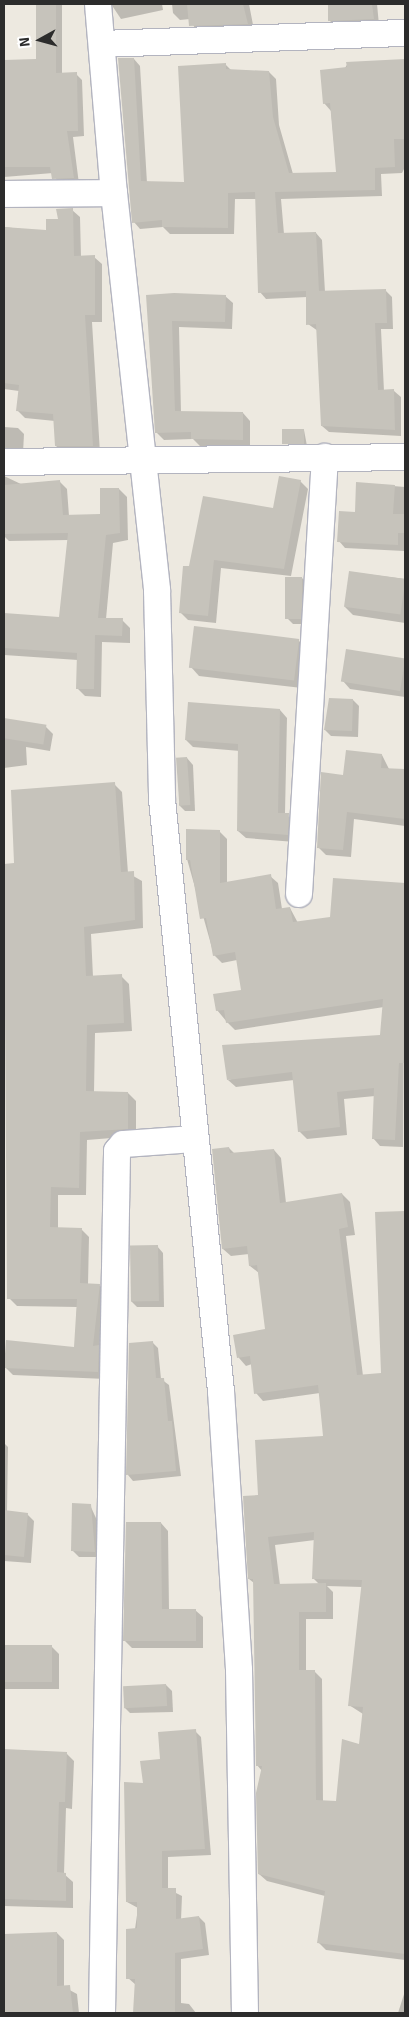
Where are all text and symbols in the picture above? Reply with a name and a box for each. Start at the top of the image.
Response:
north arrow [15,15,65,65]
text: N [16,36,34,48]

